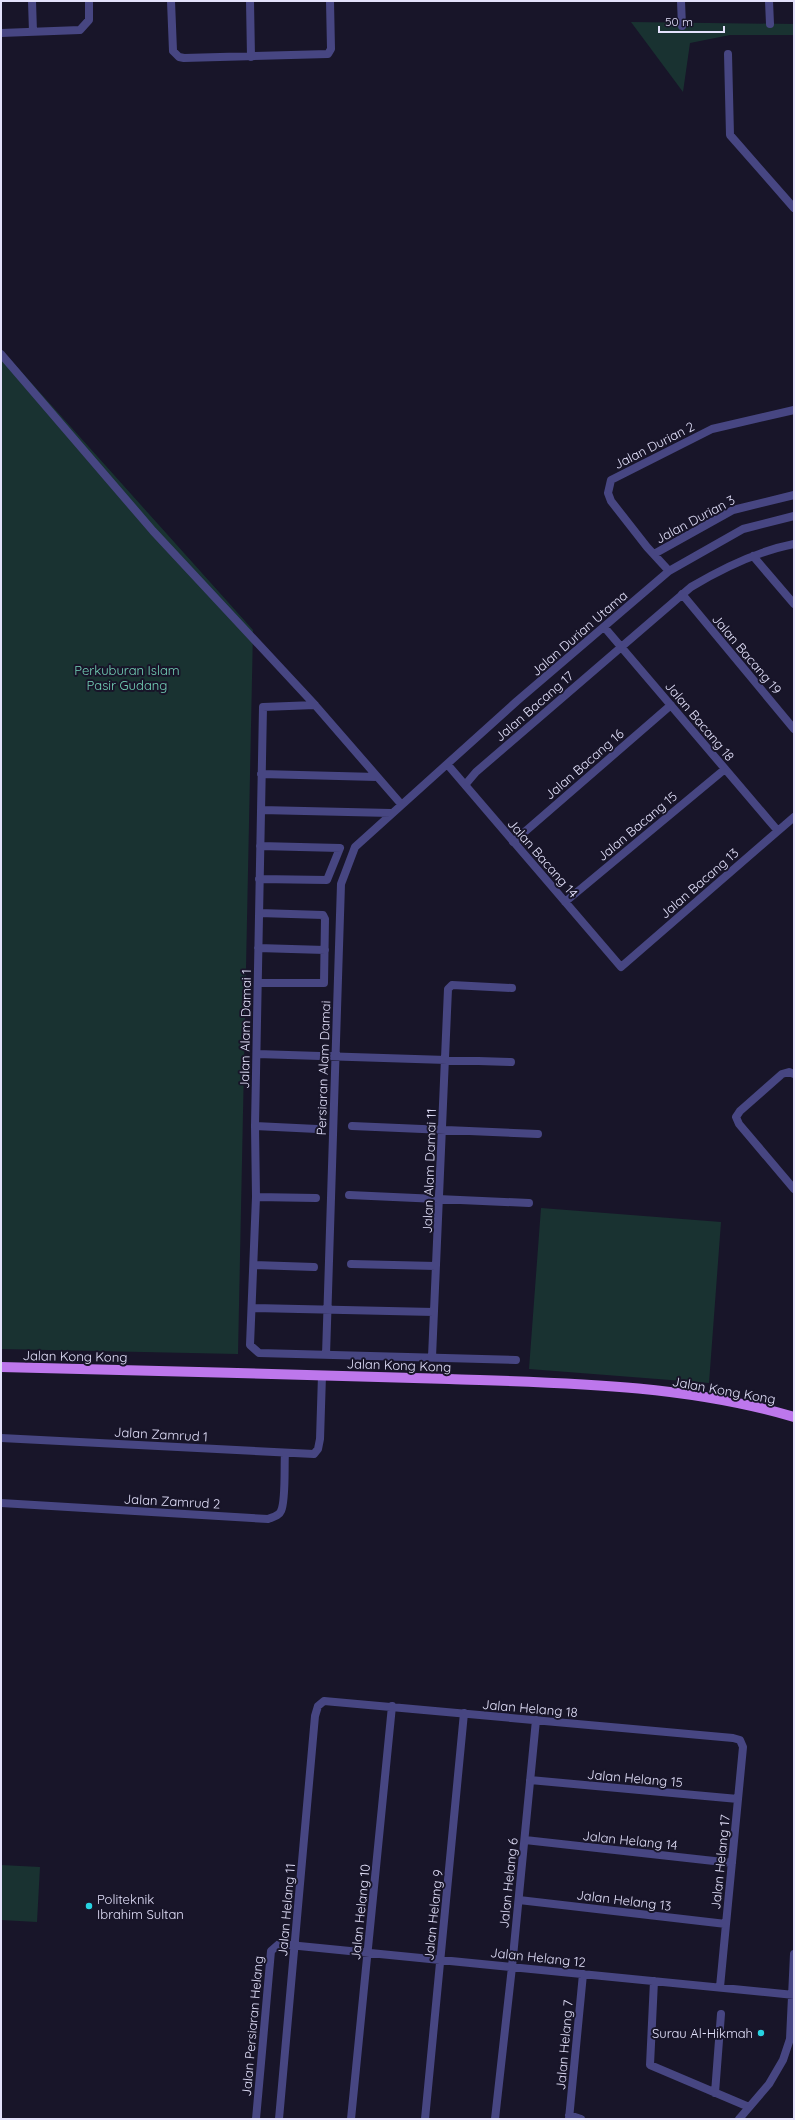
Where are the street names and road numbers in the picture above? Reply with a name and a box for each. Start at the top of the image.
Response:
street label: Jalan Durian 2 [611,418,697,472]
street label: Jalan Durian 3 [653,491,738,547]
street label: Jalan Durian Utama [528,587,630,679]
street label: Jalan Bacang 19 [709,611,785,697]
street label: Jalan Bacang 17 [491,667,577,744]
street label: Jalan Bacang 18 [662,678,738,764]
street label: Jalan Bacang 16 [541,725,627,803]
street label: Jalan Bacang 15 [594,788,680,864]
street label: Jalan Bacang 14 [505,815,582,901]
street label: Jalan Bacang 13 [656,844,742,922]
street label: Jalan Alam Damai 1 [236,969,254,1089]
street label: Persiaran Alam Damai [313,1000,333,1136]
street label: Jalan Alam Damai 11 [419,1108,439,1234]
street label: Jalan Kong Kong [22,1347,128,1365]
street label: Jalan Kong Kong [346,1355,452,1375]
street label: Jalan Kong Kong [671,1373,777,1407]
street label: Jalan Zamrud 1 [114,1424,208,1444]
street label: Jalan Zamrud 2 [123,1490,221,1512]
street label: Jalan Helang 18 [482,1696,578,1720]
street label: Jalan Helang 15 [587,1766,683,1790]
street label: Jalan Helang 17 [707,1813,733,1910]
street label: Jalan Helang 14 [582,1827,678,1853]
street label: Jalan Helang 6 [495,1837,521,1929]
street label: Jalan Helang 11 [274,1863,298,1957]
street label: Jalan Helang 10 [347,1863,373,1961]
street label: Jalan Helang 9 [420,1869,446,1961]
street label: Jalan Helang 13 [576,1886,673,1914]
street label: Jalan Helang 12 [489,1944,587,1970]
street label: Jalan Persiaran Helang [238,1955,266,2097]
street label: Jalan Helang 7 [552,1999,576,2091]

